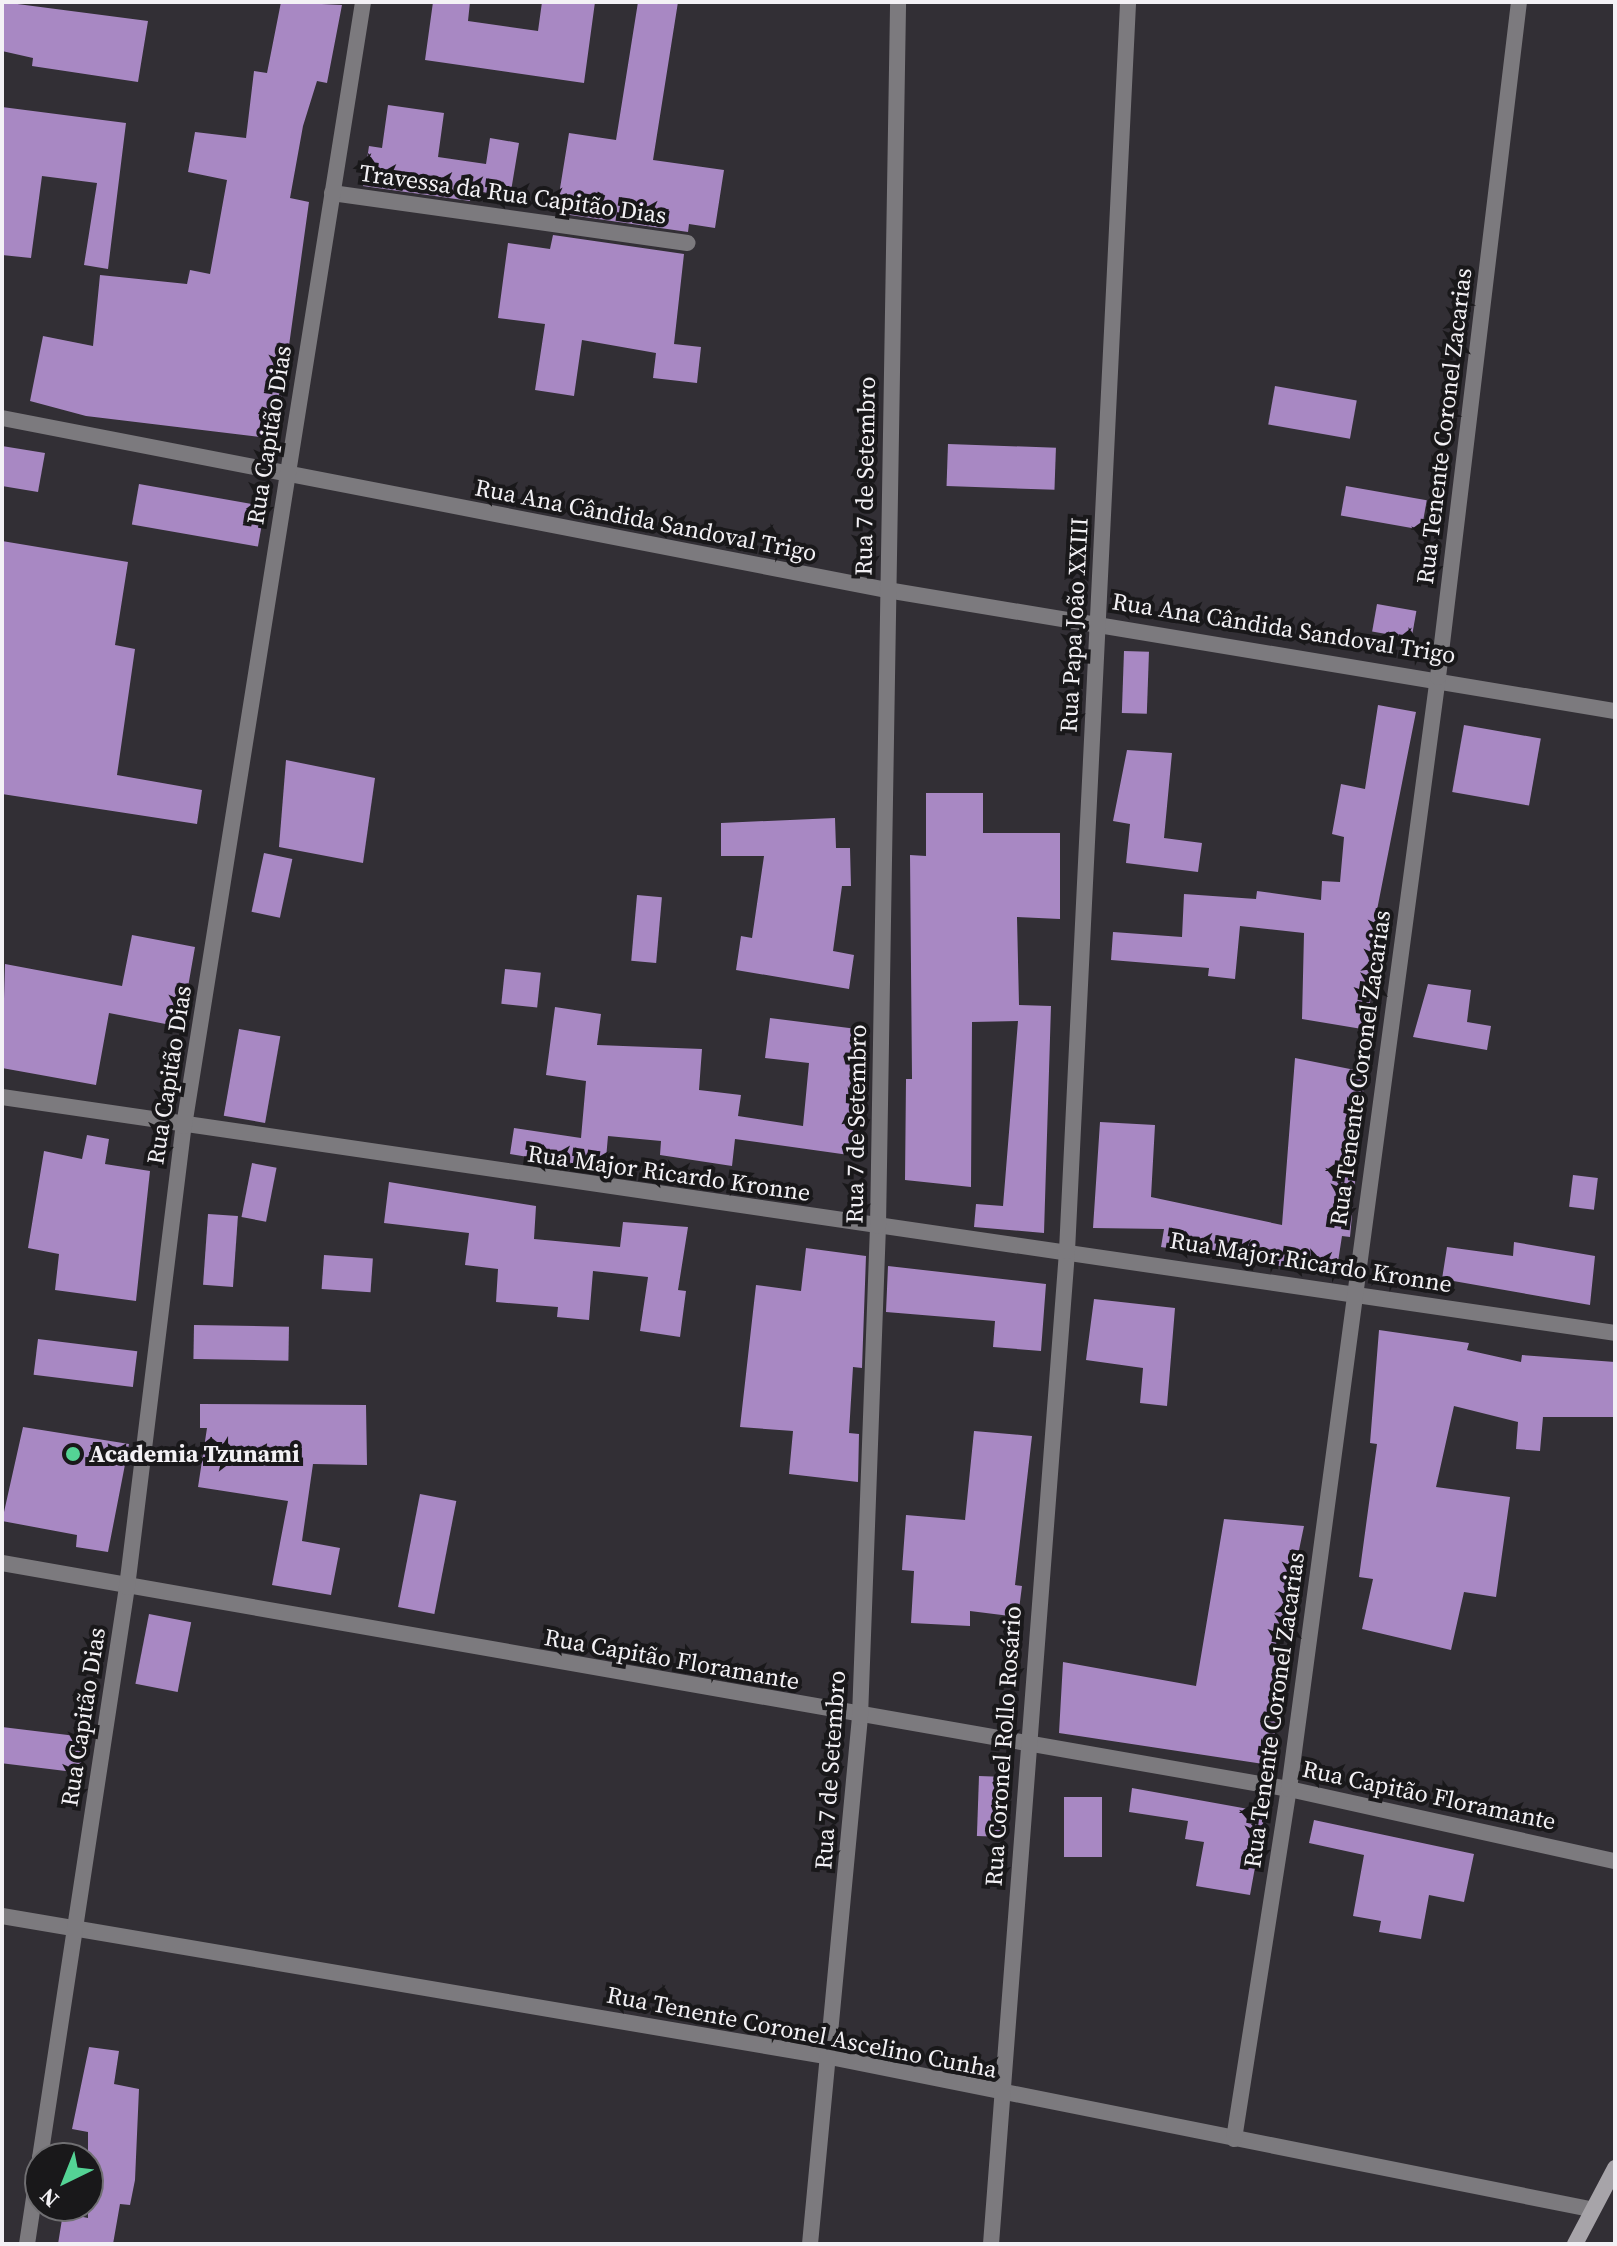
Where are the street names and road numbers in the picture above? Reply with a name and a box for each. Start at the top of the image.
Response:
street label: Travessa da Rua Capitão Dias [358,158,668,230]
street label: Rua Tenente Coronel Zacarias [1410,266,1478,586]
street label: Rua Capitão Dias [241,343,297,527]
street label: Rua 7 de Setembro [849,376,881,576]
street label: Rua Ana Cândida Sandoval Trigo [472,473,820,567]
street label: Rua Papa João XXIII [1054,517,1094,733]
street label: Rua Ana Cândida Sandoval Trigo [1110,587,1458,669]
street label: Rua Tenente Coronel Zacarias [1324,908,1396,1228]
street label: Rua Capitão Dias [141,983,197,1167]
street label: Rua 7 de Setembro [840,1024,872,1224]
street label: Rua Major Ricardo Kronne [526,1139,812,1207]
street label: Rua Major Ricardo Kronne [1168,1225,1454,1299]
street label: Rua Tenente Coronel Zacarias [1238,1550,1310,1870]
street label: Rua Coronel Rollo Rosário [979,1605,1027,1887]
street label: Rua Capitão Floramante [542,1622,802,1696]
street label: Rua Capitão Dias [55,1625,111,1809]
street label: Rua 7 de Setembro [809,1670,851,1870]
street label: Rua Capitão Floramante [1300,1754,1558,1836]
street label: Rua Tenente Coronel Ascelino Cunha [604,1980,1000,2084]

